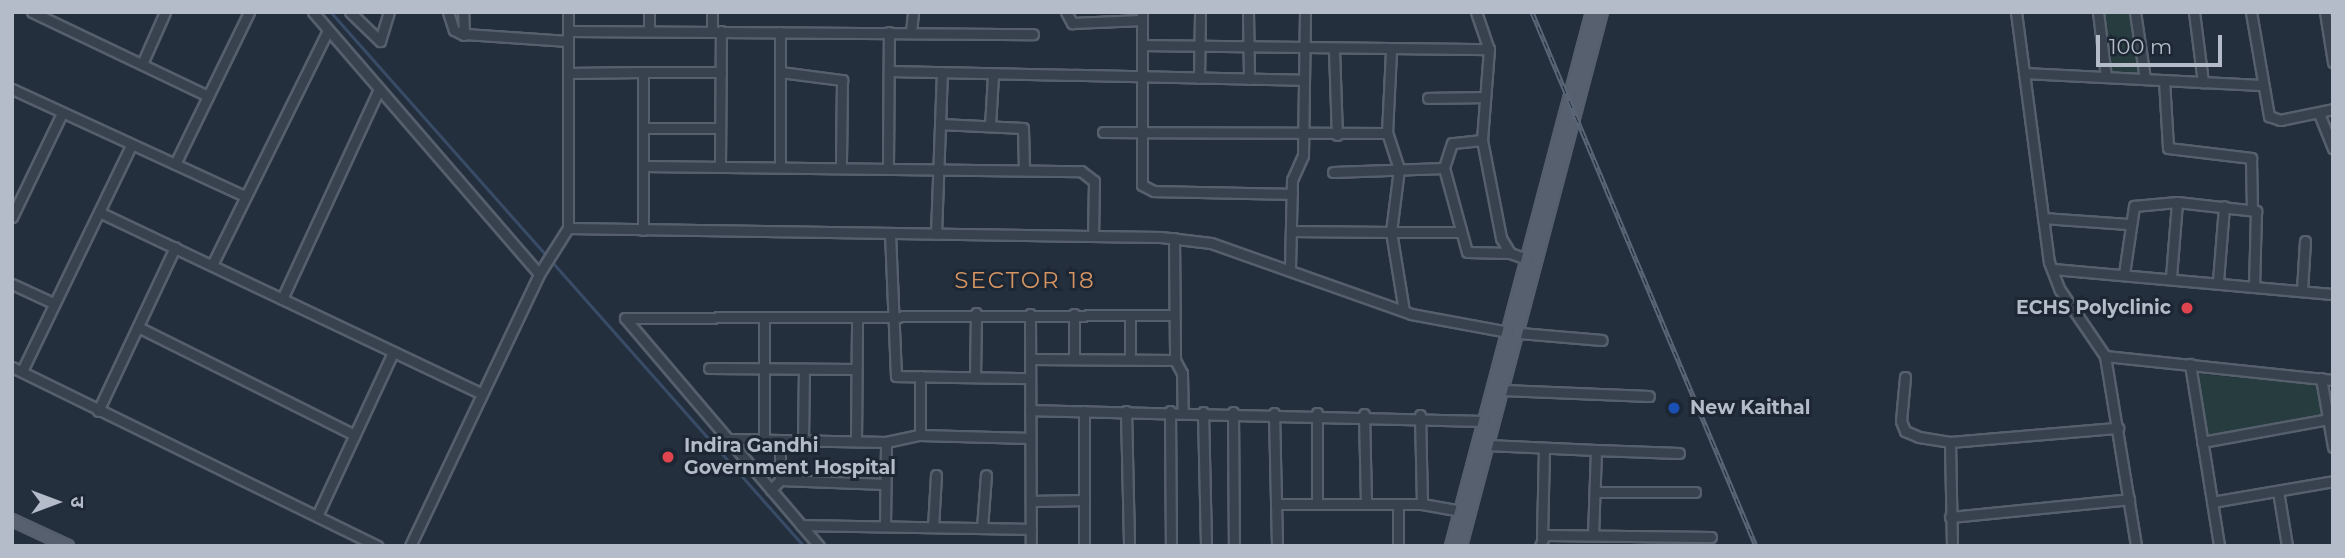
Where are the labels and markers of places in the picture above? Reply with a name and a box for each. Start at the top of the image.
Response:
place label: ECHS Polyclinic [2016,297,2171,319]
marker: ECHS Polyclinic [2177,298,2197,318]
place label: New Kaithal [1690,397,1810,419]
marker: New Kaithal [1664,398,1684,418]
place label: Indira Gandhi Government Hospital [684,435,896,479]
marker: Indira Gandhi Government Hospital [658,447,678,467]

